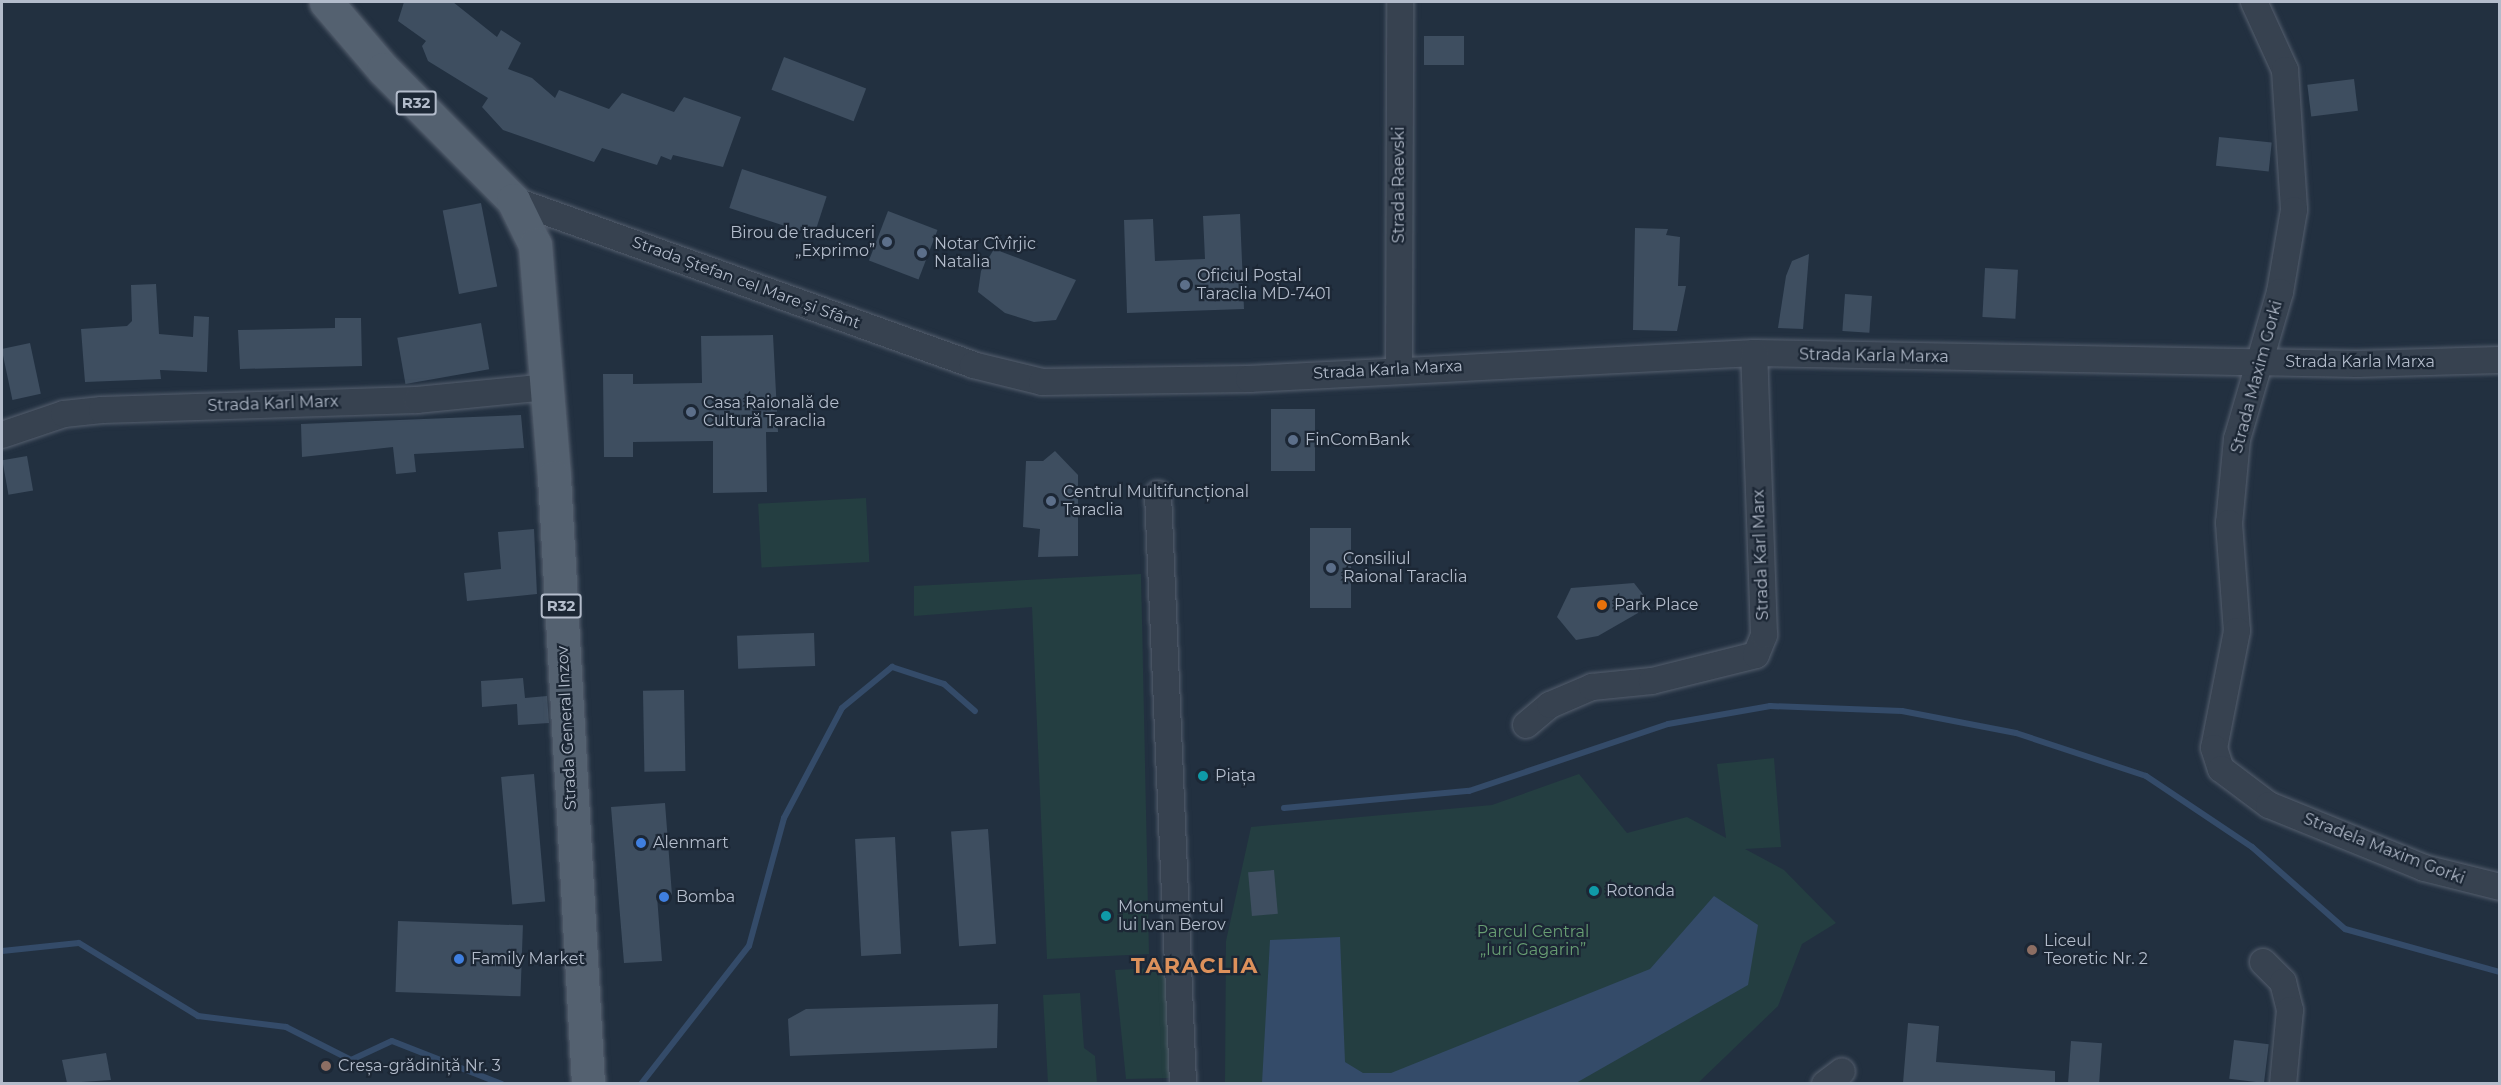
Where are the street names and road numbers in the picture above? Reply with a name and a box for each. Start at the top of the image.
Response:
road number: R32 [395,91,437,115]
street label: Strada Raevski [1389,127,1409,243]
street label: Strada Ștefan cel Mare și Sfânt [629,233,863,333]
street label: Strada Maxim Gorki [2227,299,2287,455]
street label: Strada Karla Marxa [1799,345,1949,367]
street label: Strada Karla Marxa [2285,352,2435,372]
street label: Strada Karla Marxa [1313,356,1463,384]
street label: Strada Karl Marx [207,392,339,416]
street label: Strada Karl Marx [1749,489,1773,621]
road number: R32 [540,594,582,618]
street label: Strada General Inzov [553,645,581,811]
street label: Stradela Maxim Gorki [2301,809,2467,889]

